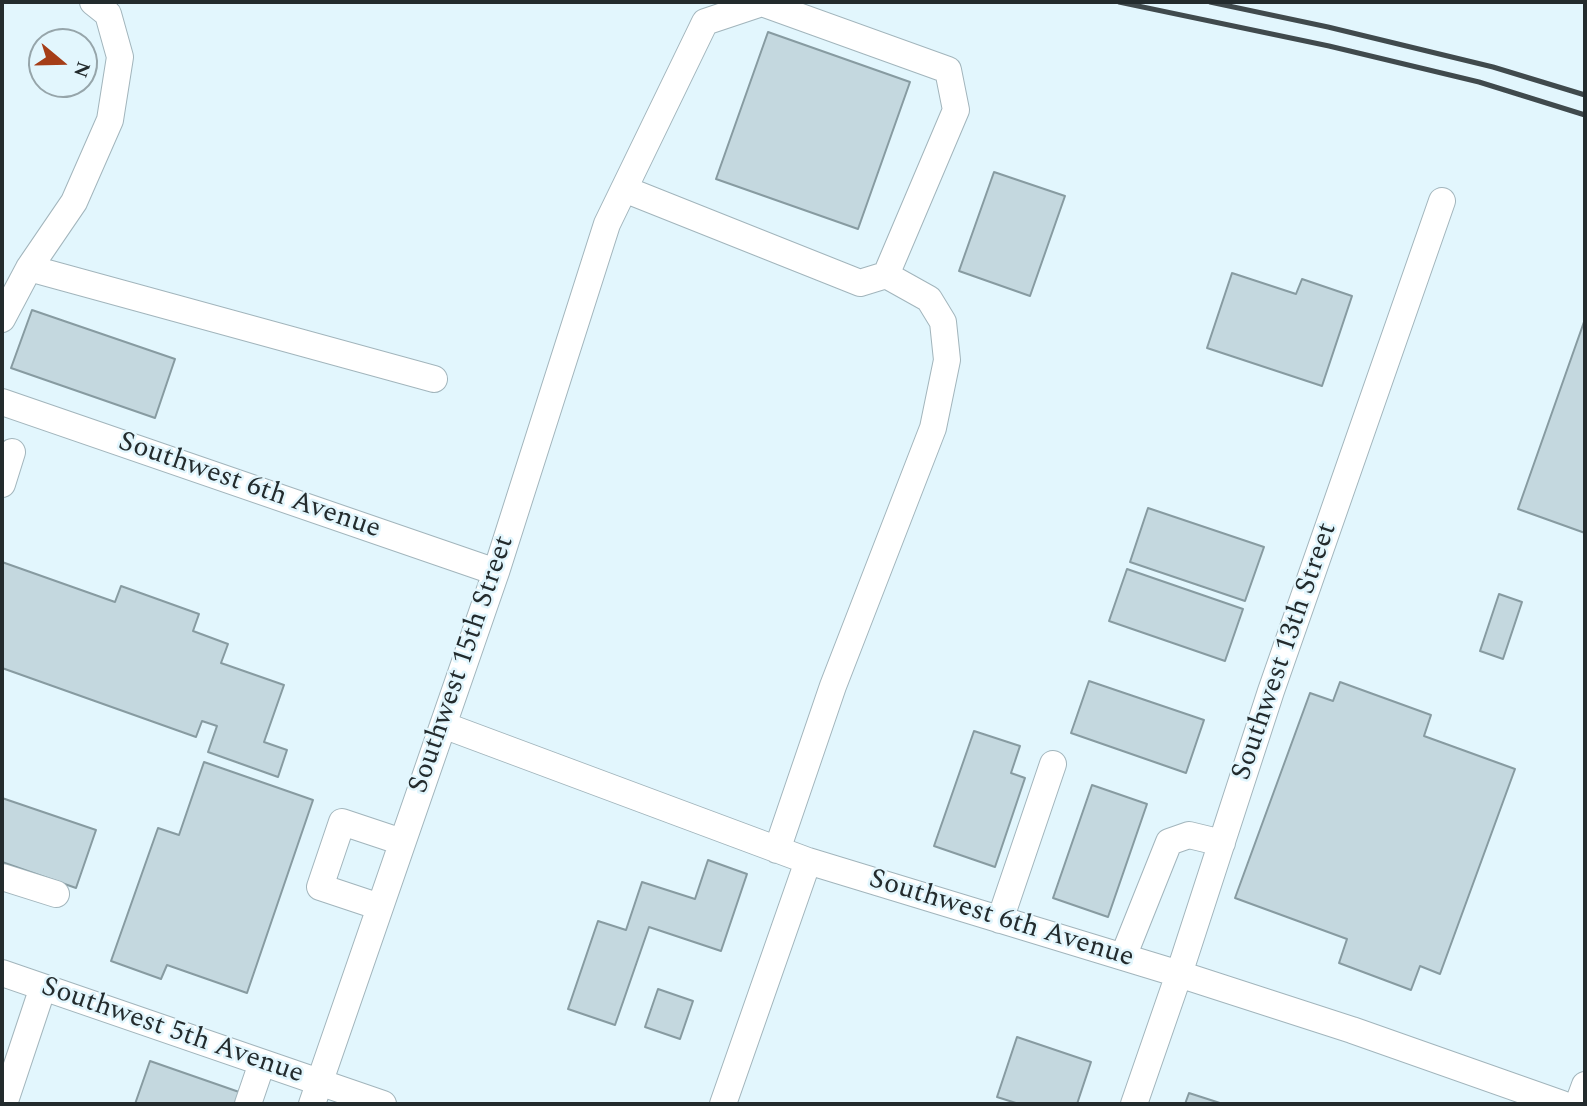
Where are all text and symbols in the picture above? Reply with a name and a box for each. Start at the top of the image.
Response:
north arrow [28,28,98,98]
text: N [65,57,98,81]
street label: Southwest 6th Avenue [113,426,385,548]
street label: Southwest 13th Street [1226,519,1346,785]
street label: Southwest 15th Street [403,532,523,798]
street label: Southwest 6th Avenue [865,864,1137,976]
street label: Southwest 5th Avenue [36,971,308,1093]

